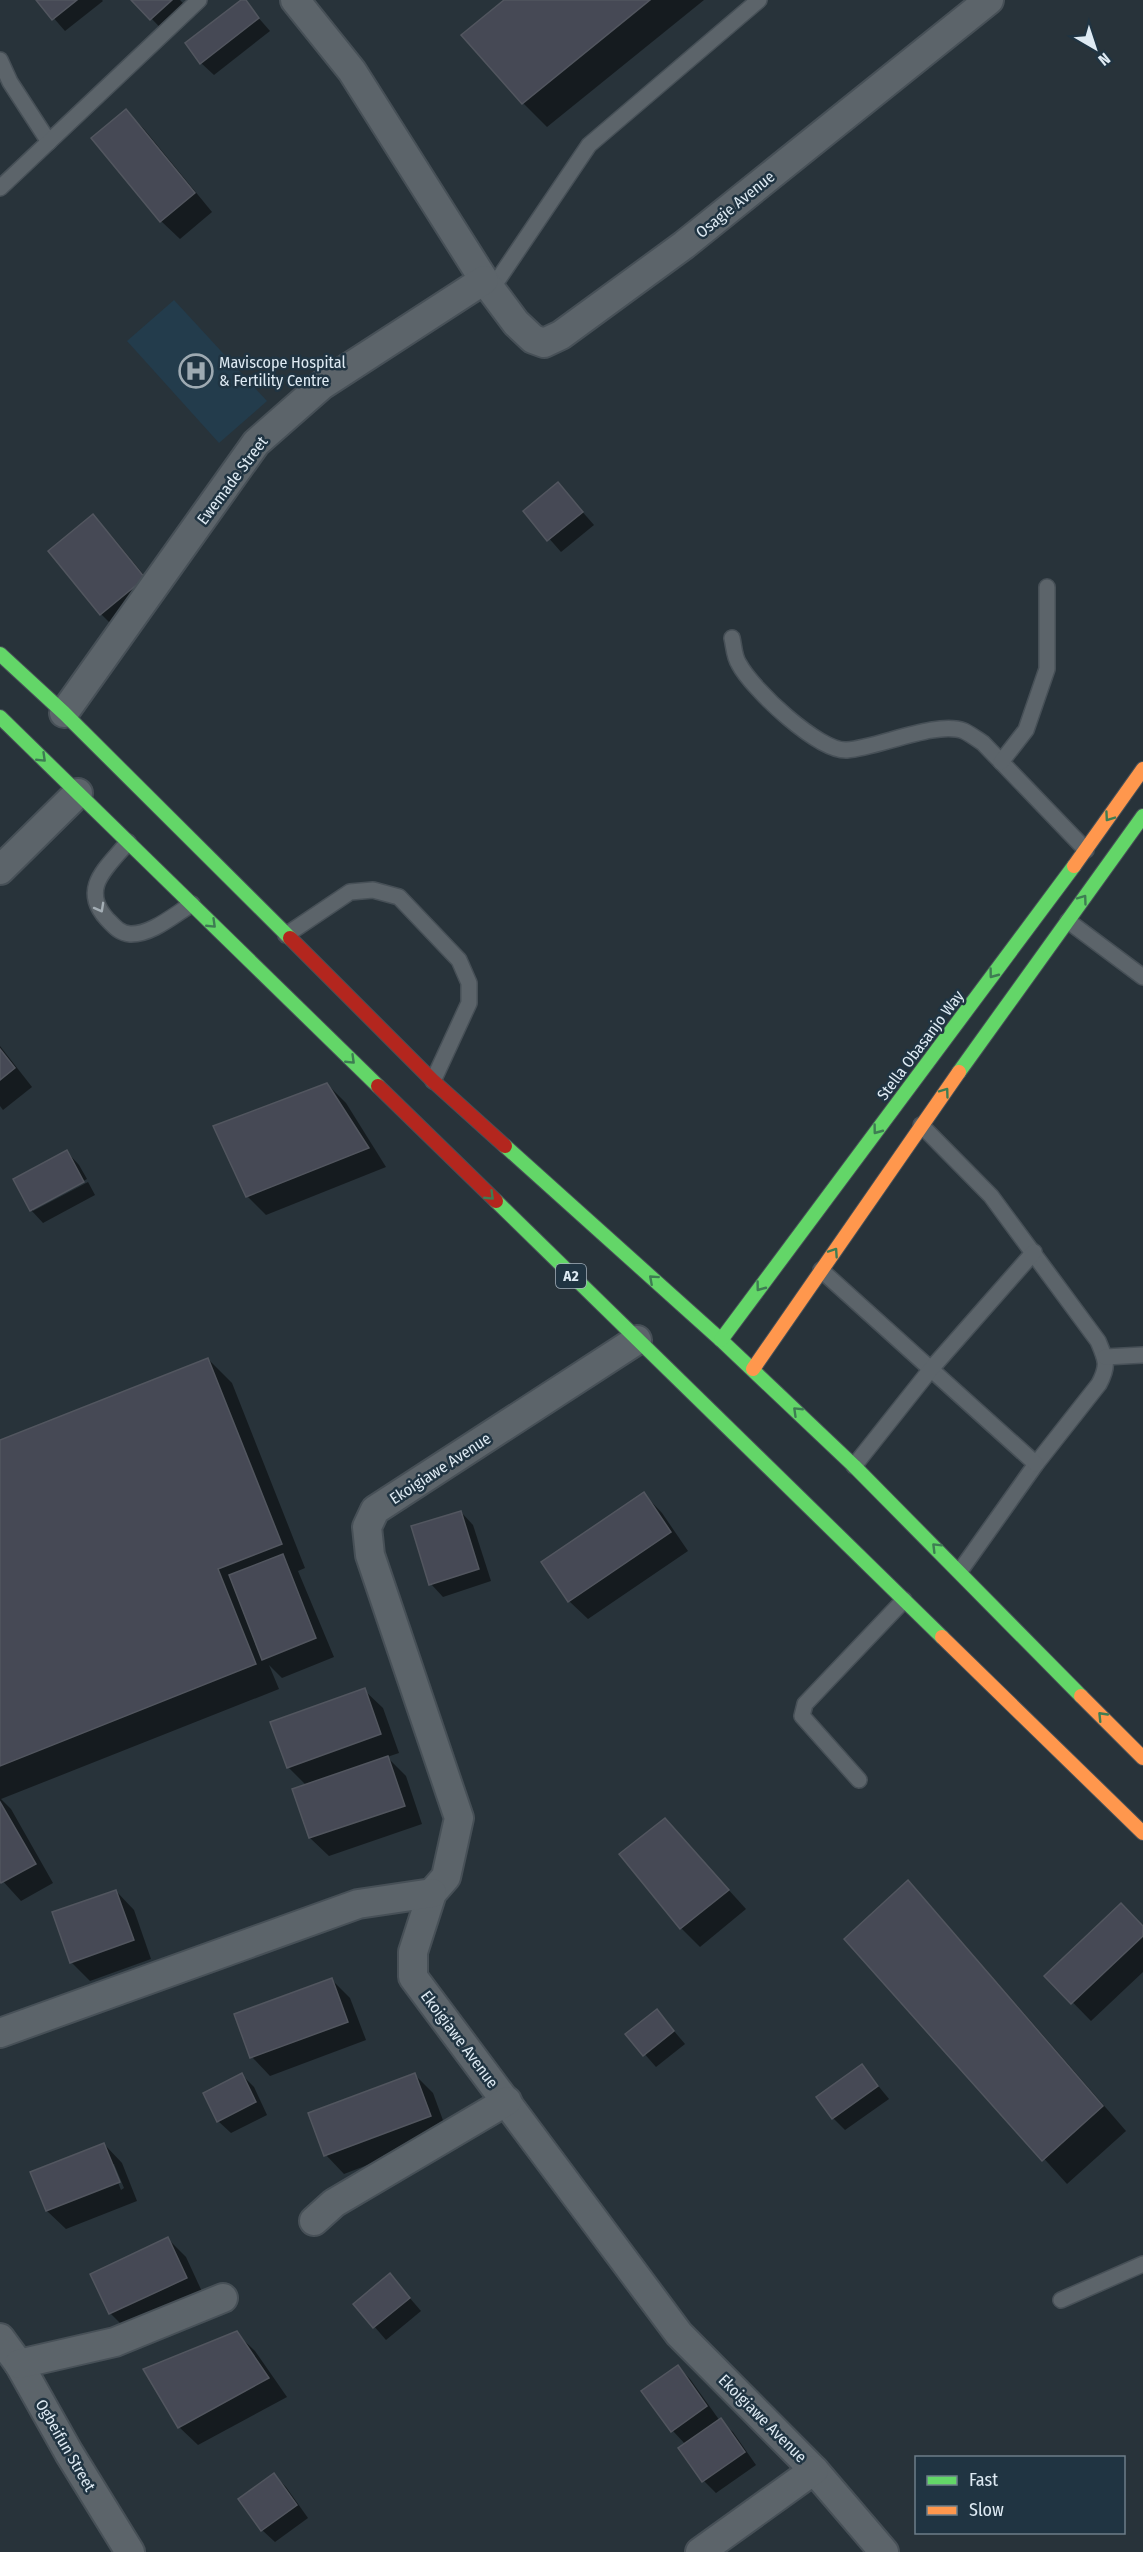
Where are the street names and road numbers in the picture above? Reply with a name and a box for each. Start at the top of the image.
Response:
street label: Osagie Avenue [692,167,779,242]
street label: Ewemade Street [193,432,272,528]
street label: Stella Obasanjo Way [873,986,968,1104]
road number: A2 [556,1264,586,1288]
street label: Ekoigiawe Avenue [386,1429,495,1508]
street label: Ekoigiawe Avenue [417,1987,502,2092]
street label: Ekoigiawe Avenue [715,2370,811,2466]
street label: Ogbeifun Street [32,2396,100,2495]

